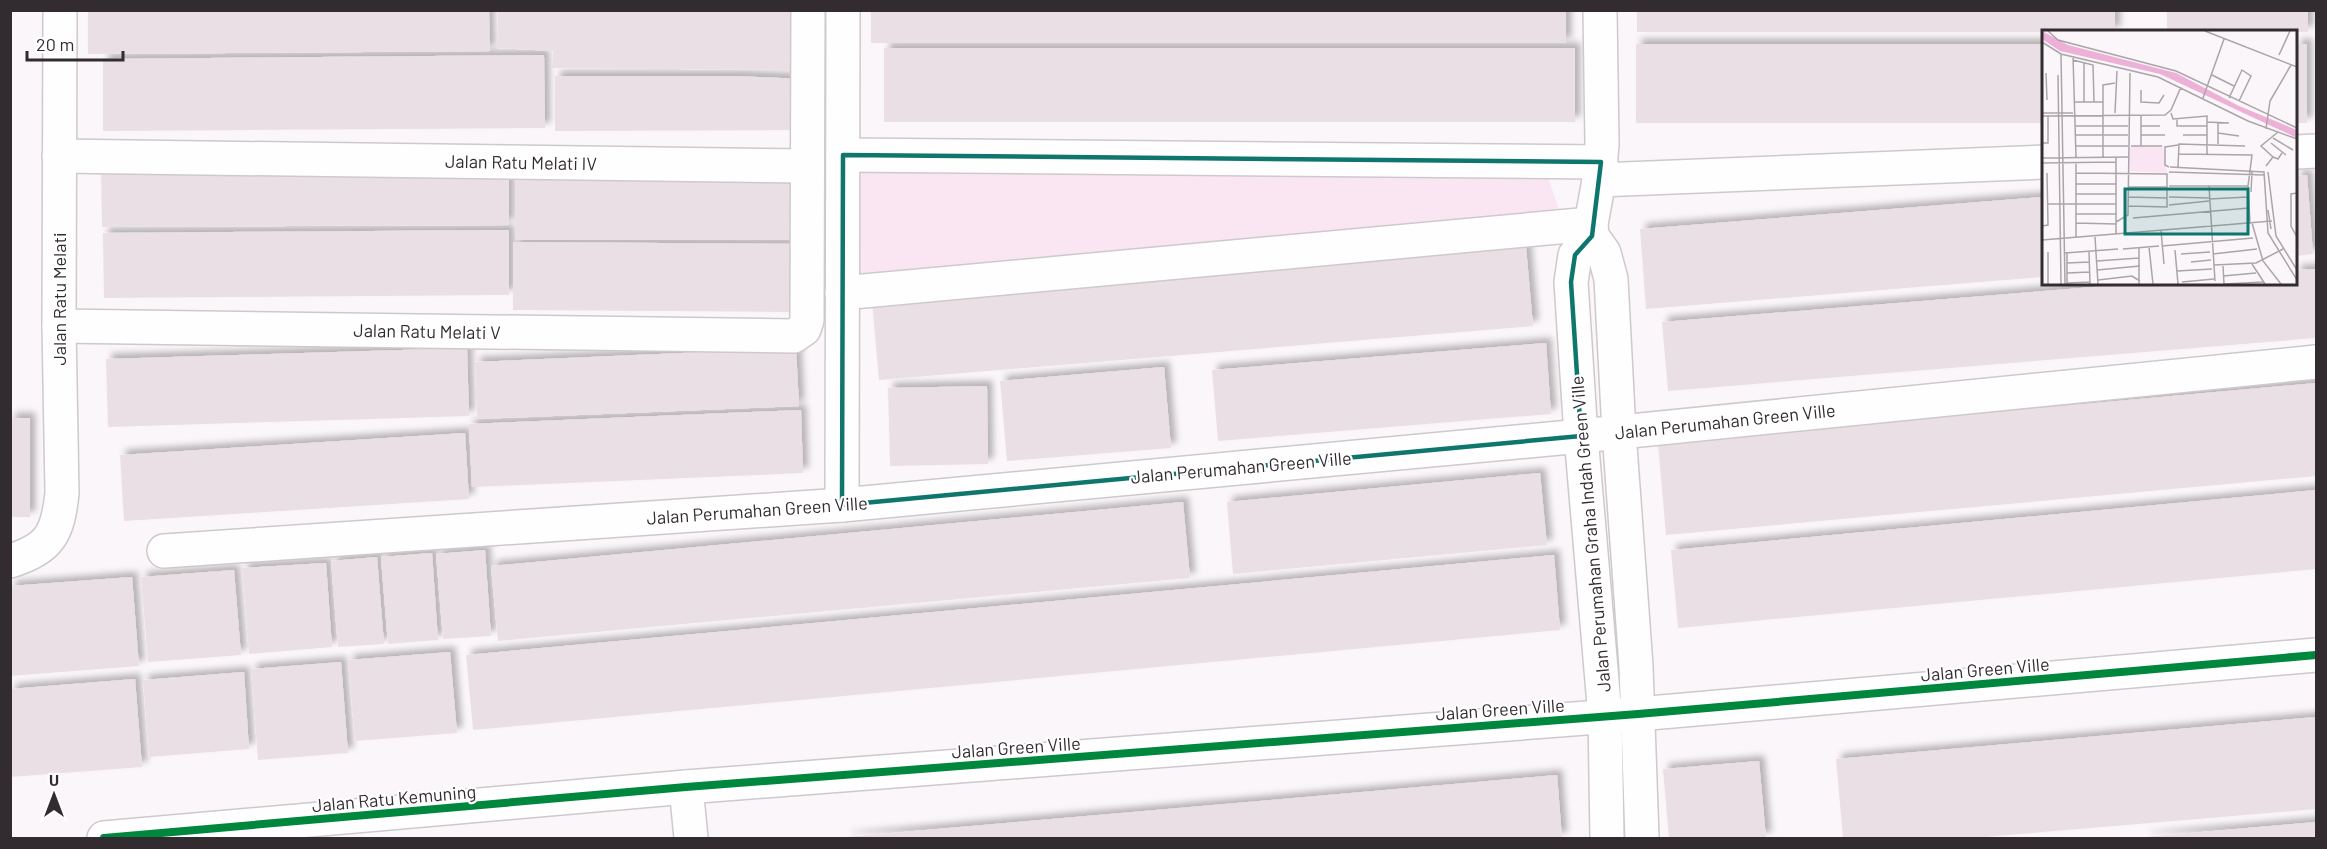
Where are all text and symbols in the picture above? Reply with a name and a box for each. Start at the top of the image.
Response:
scale bar [27,24,123,62]
inset map [2042,30,2297,285]
text: 20 m [36,33,74,55]
street label: Jalan Ratu Melati IV [445,150,598,174]
street label: Jalan Ratu Melati [48,232,70,366]
street label: Jalan Ratu Melati V [353,319,501,343]
street label: Jalan Perumahan Graha Indah Green Ville [1565,375,1615,693]
street label: Jalan Perumahan Green Ville [1614,398,1836,444]
street label: Jalan Perumahan Green Ville [1130,446,1352,488]
street label: Jalan Perumahan Green Ville [646,491,868,529]
street label: Jalan Green Ville [1920,652,2050,686]
street label: Jalan Green Ville [1435,694,1565,724]
street label: Jalan Green Ville [951,732,1081,762]
north arrow [24,765,84,825]
text: U [49,770,59,789]
street label: Jalan Ratu Kemuning [311,780,477,816]

